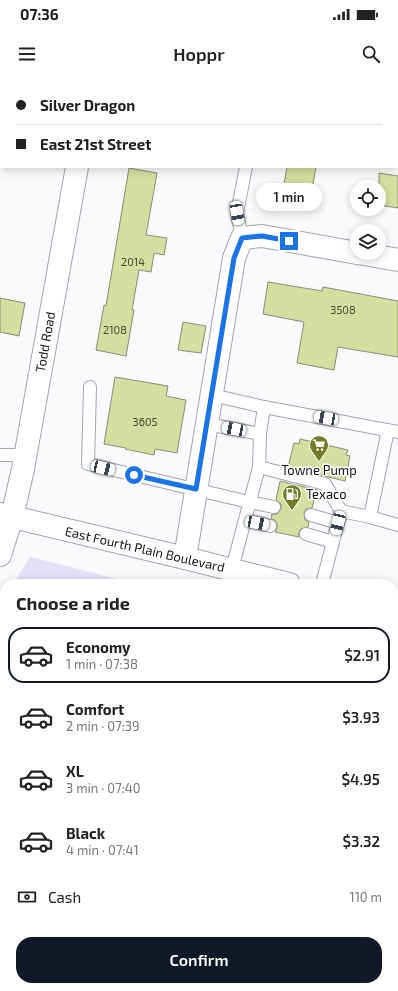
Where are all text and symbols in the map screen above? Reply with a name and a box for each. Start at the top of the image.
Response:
text: 07:36 [20,5,59,23]
icon: menu [16,43,38,65]
text: Hoppr [173,43,225,65]
icon: search [360,43,382,65]
text: Silver Dragon [40,96,135,114]
text: East 21st Street [40,135,151,153]
map controls [350,180,386,260]
button: locate [350,180,386,216]
callout: 1 min [256,183,322,211]
text: 1 min [274,189,304,205]
car [229,200,245,226]
button: layers [350,224,386,260]
route end [280,232,298,250]
house number: 2014 [121,255,145,268]
house number: 3508 [330,303,356,316]
street label: Todd Road [32,310,58,374]
house number: 2108 [103,323,127,336]
car [313,410,339,426]
house number: 3605 [133,415,158,428]
car [221,421,247,437]
supermarket icon: Towne Pump [308,434,330,462]
car [90,459,116,477]
place label: Towne Pump [281,462,357,478]
route start [125,466,143,484]
fuel station icon: Texaco [281,483,303,511]
place label: Texaco [306,486,347,502]
car [329,510,347,536]
car [244,515,270,531]
street label: East Fourth Plain Boulevard [63,523,227,575]
text: Choose a ride [16,592,130,614]
icon: car [18,637,54,673]
text: Economy [66,638,131,656]
text: $2.91 [344,646,380,664]
text: 1 min · 07:38 [66,656,138,672]
icon: car [18,699,54,735]
text: Comfort [66,700,124,718]
text: $3.93 [342,708,380,726]
text: 2 min · 07:39 [66,718,139,734]
icon: car [18,761,54,797]
text: XL [66,762,84,780]
text: $4.95 [342,770,380,788]
text: 3 min · 07:40 [66,780,141,796]
icon: car [18,823,54,859]
text: Black [66,824,105,842]
text: $3.32 [342,832,380,850]
text: 4 min · 07:41 [66,842,139,858]
icon: cash [16,886,38,908]
text: Cash [48,888,81,906]
text: 110 m [350,889,382,905]
button: Confirm [16,937,382,983]

